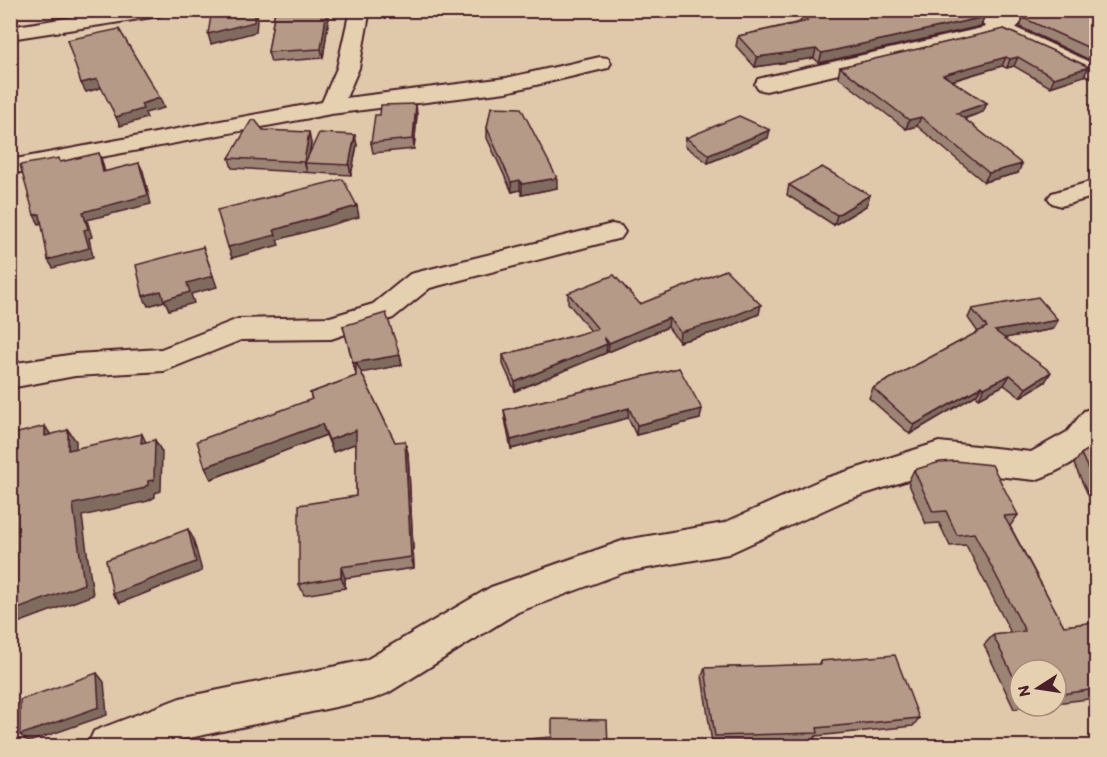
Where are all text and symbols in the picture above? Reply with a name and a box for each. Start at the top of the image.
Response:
north arrow [1008,658,1068,718]
text: N [1013,684,1034,698]

